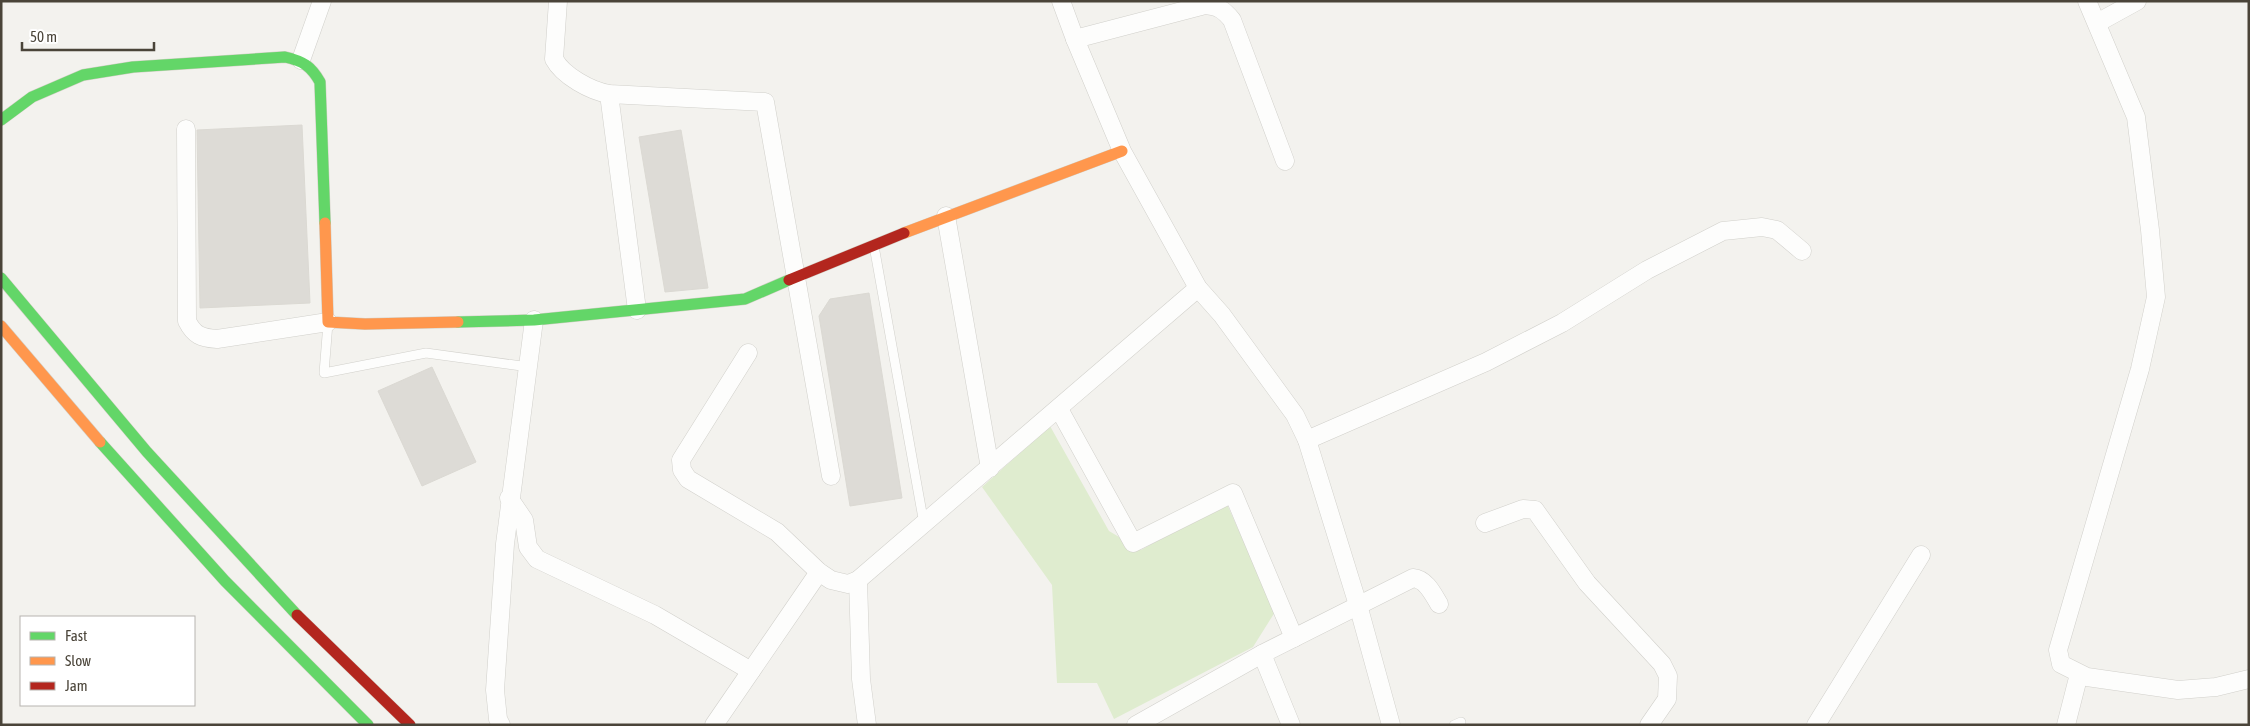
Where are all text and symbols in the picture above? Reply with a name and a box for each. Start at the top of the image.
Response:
scale bar [22,20,155,52]
text: 50 m [30,28,57,45]
legend [20,616,195,706]
text: Fast [65,627,87,644]
text: Slow [65,652,91,669]
text: Jam [65,677,88,694]

